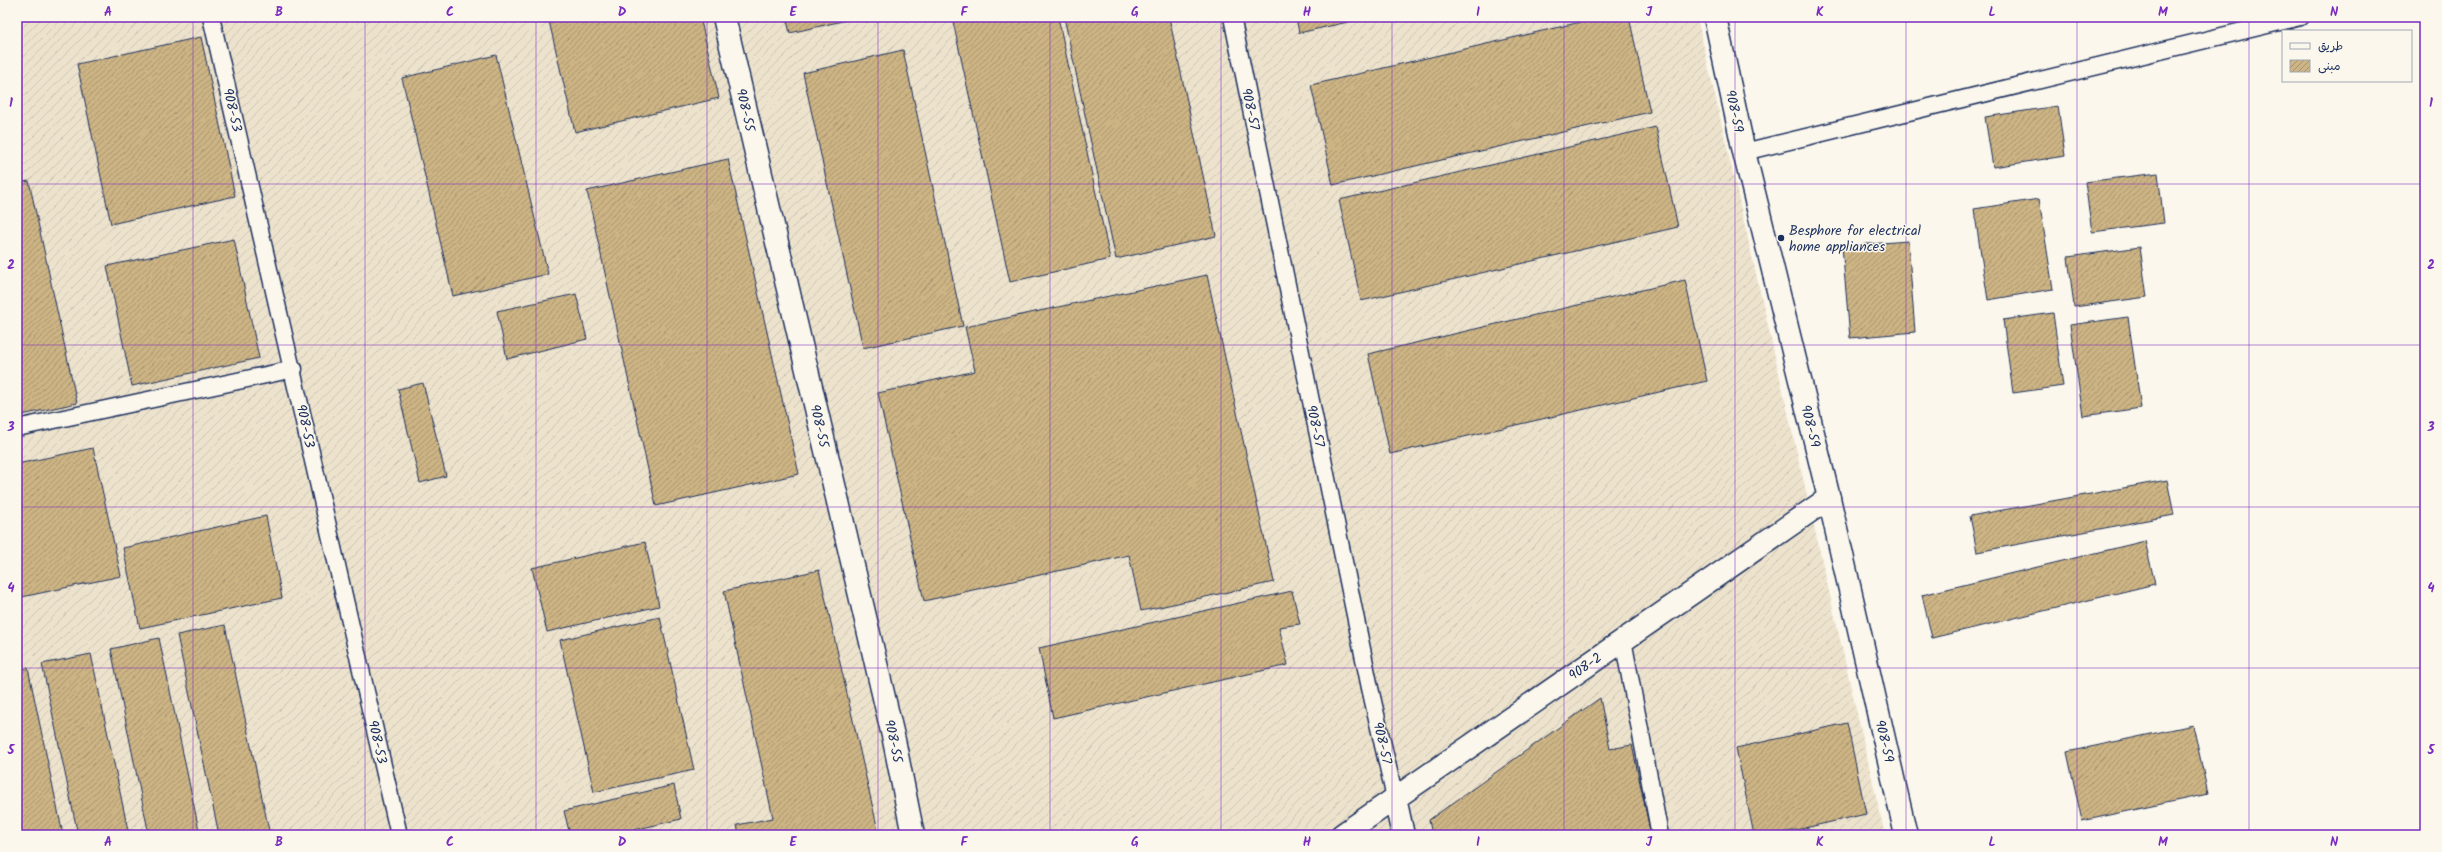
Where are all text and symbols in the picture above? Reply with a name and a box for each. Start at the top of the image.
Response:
text: A [104,2,112,23]
text: B [275,2,283,23]
text: C [446,2,454,23]
text: D [618,2,627,23]
text: E [789,2,797,23]
text: F [960,2,968,23]
text: G [1131,2,1139,23]
text: H [1303,2,1312,23]
text: I [1476,2,1480,23]
text: J [1646,2,1653,23]
text: K [1816,2,1824,23]
text: L [1988,2,1996,23]
text: M [2158,2,2168,23]
text: N [2330,2,2339,23]
legend [2282,30,2412,82]
text: طريق [2318,37,2343,56]
text: مبنى [2318,57,2341,76]
street label: 908-53 [216,86,248,134]
street label: 908-55 [729,86,761,135]
street label: 908-57 [1235,86,1265,133]
street label: 908-59 [1719,88,1749,135]
text: 1 [9,93,13,114]
text: 1 [2429,93,2433,114]
place label: Besphore for electrical home appliances [1789,220,1922,258]
marker: Besphore for electrical home appliances [1776,233,1786,243]
text: 2 [7,255,15,276]
text: 2 [2427,255,2435,276]
street label: 908-53 [290,402,320,450]
street label: 908-55 [803,402,835,451]
street label: 908-57 [1300,403,1330,450]
street label: 908-59 [1794,403,1826,450]
text: 3 [6,417,15,438]
text: 3 [2426,417,2435,438]
text: 4 [7,578,15,599]
text: 4 [2427,578,2435,599]
street label: 908-2 [1564,647,1607,686]
street label: 908-53 [361,718,393,766]
street label: 908-55 [878,718,909,766]
street label: 908-59 [1868,718,1900,765]
street label: 908-57 [1367,720,1398,767]
text: 5 [7,740,16,761]
text: 5 [2427,740,2436,761]
text: A [104,832,112,852]
text: B [275,832,283,852]
text: C [446,832,454,852]
text: D [618,832,627,852]
text: E [789,832,797,852]
text: F [960,832,968,852]
text: G [1131,832,1139,852]
text: H [1303,832,1312,852]
text: I [1476,832,1480,852]
text: J [1646,832,1653,852]
text: K [1816,832,1824,852]
text: L [1988,832,1996,852]
text: M [2158,832,2168,852]
text: N [2330,832,2339,852]

